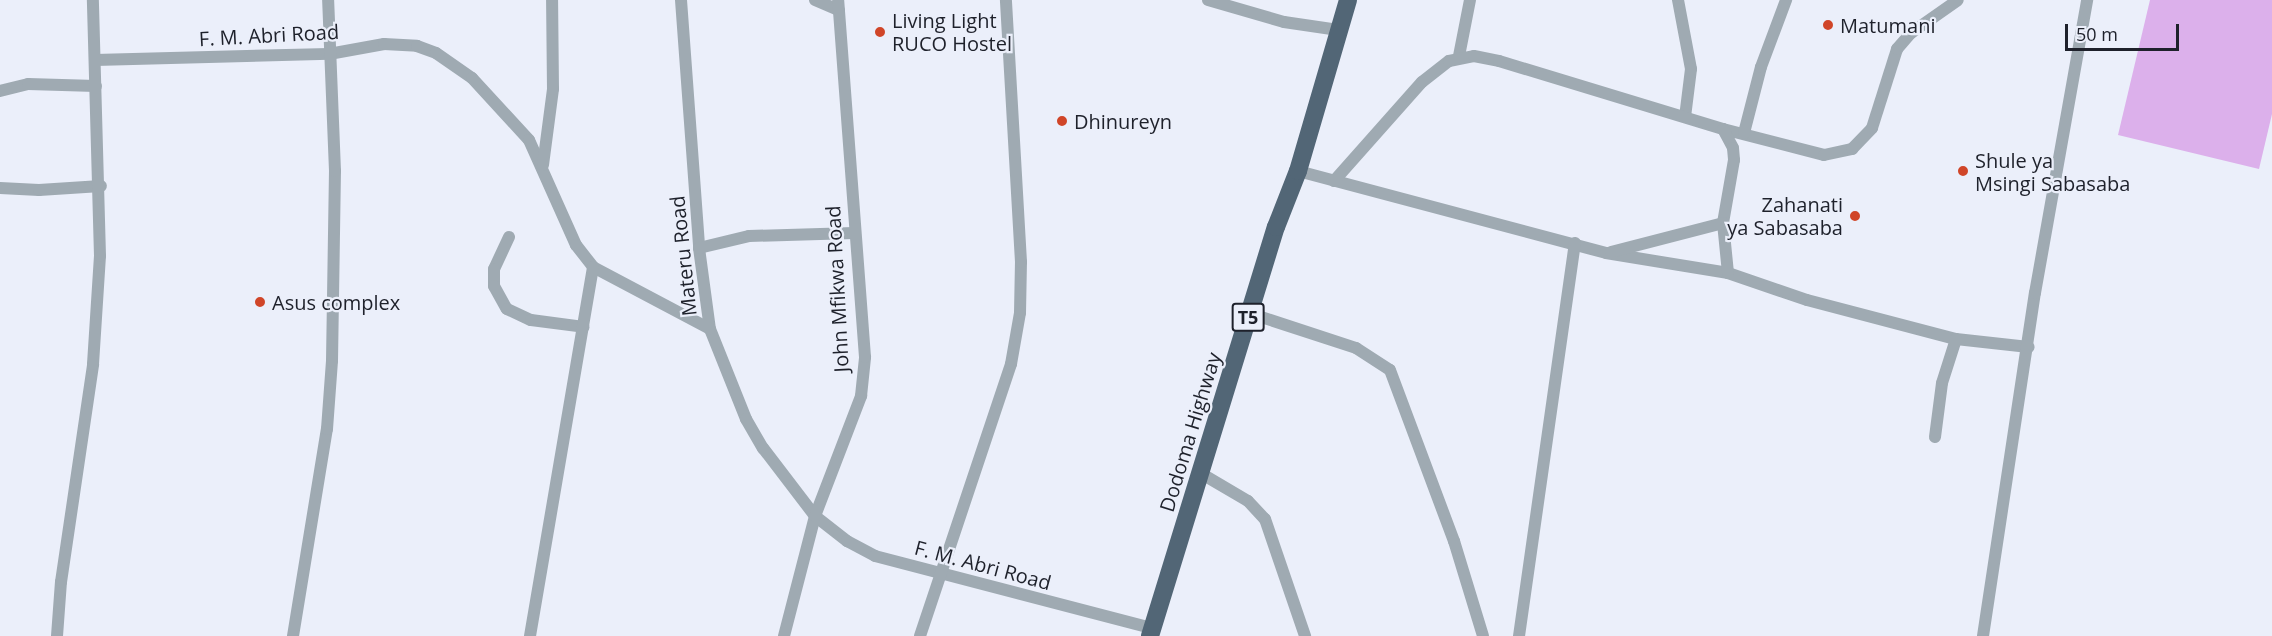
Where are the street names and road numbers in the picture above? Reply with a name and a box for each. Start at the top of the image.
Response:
street label: F. M. Abri Road [198,19,340,51]
street label: Materu Road [665,195,701,317]
street label: John Mfikwa Road [821,205,853,373]
road number: T5 [1232,302,1264,332]
street label: Dodoma Highway [1154,350,1226,514]
street label: F. M. Abri Road [912,535,1054,595]

